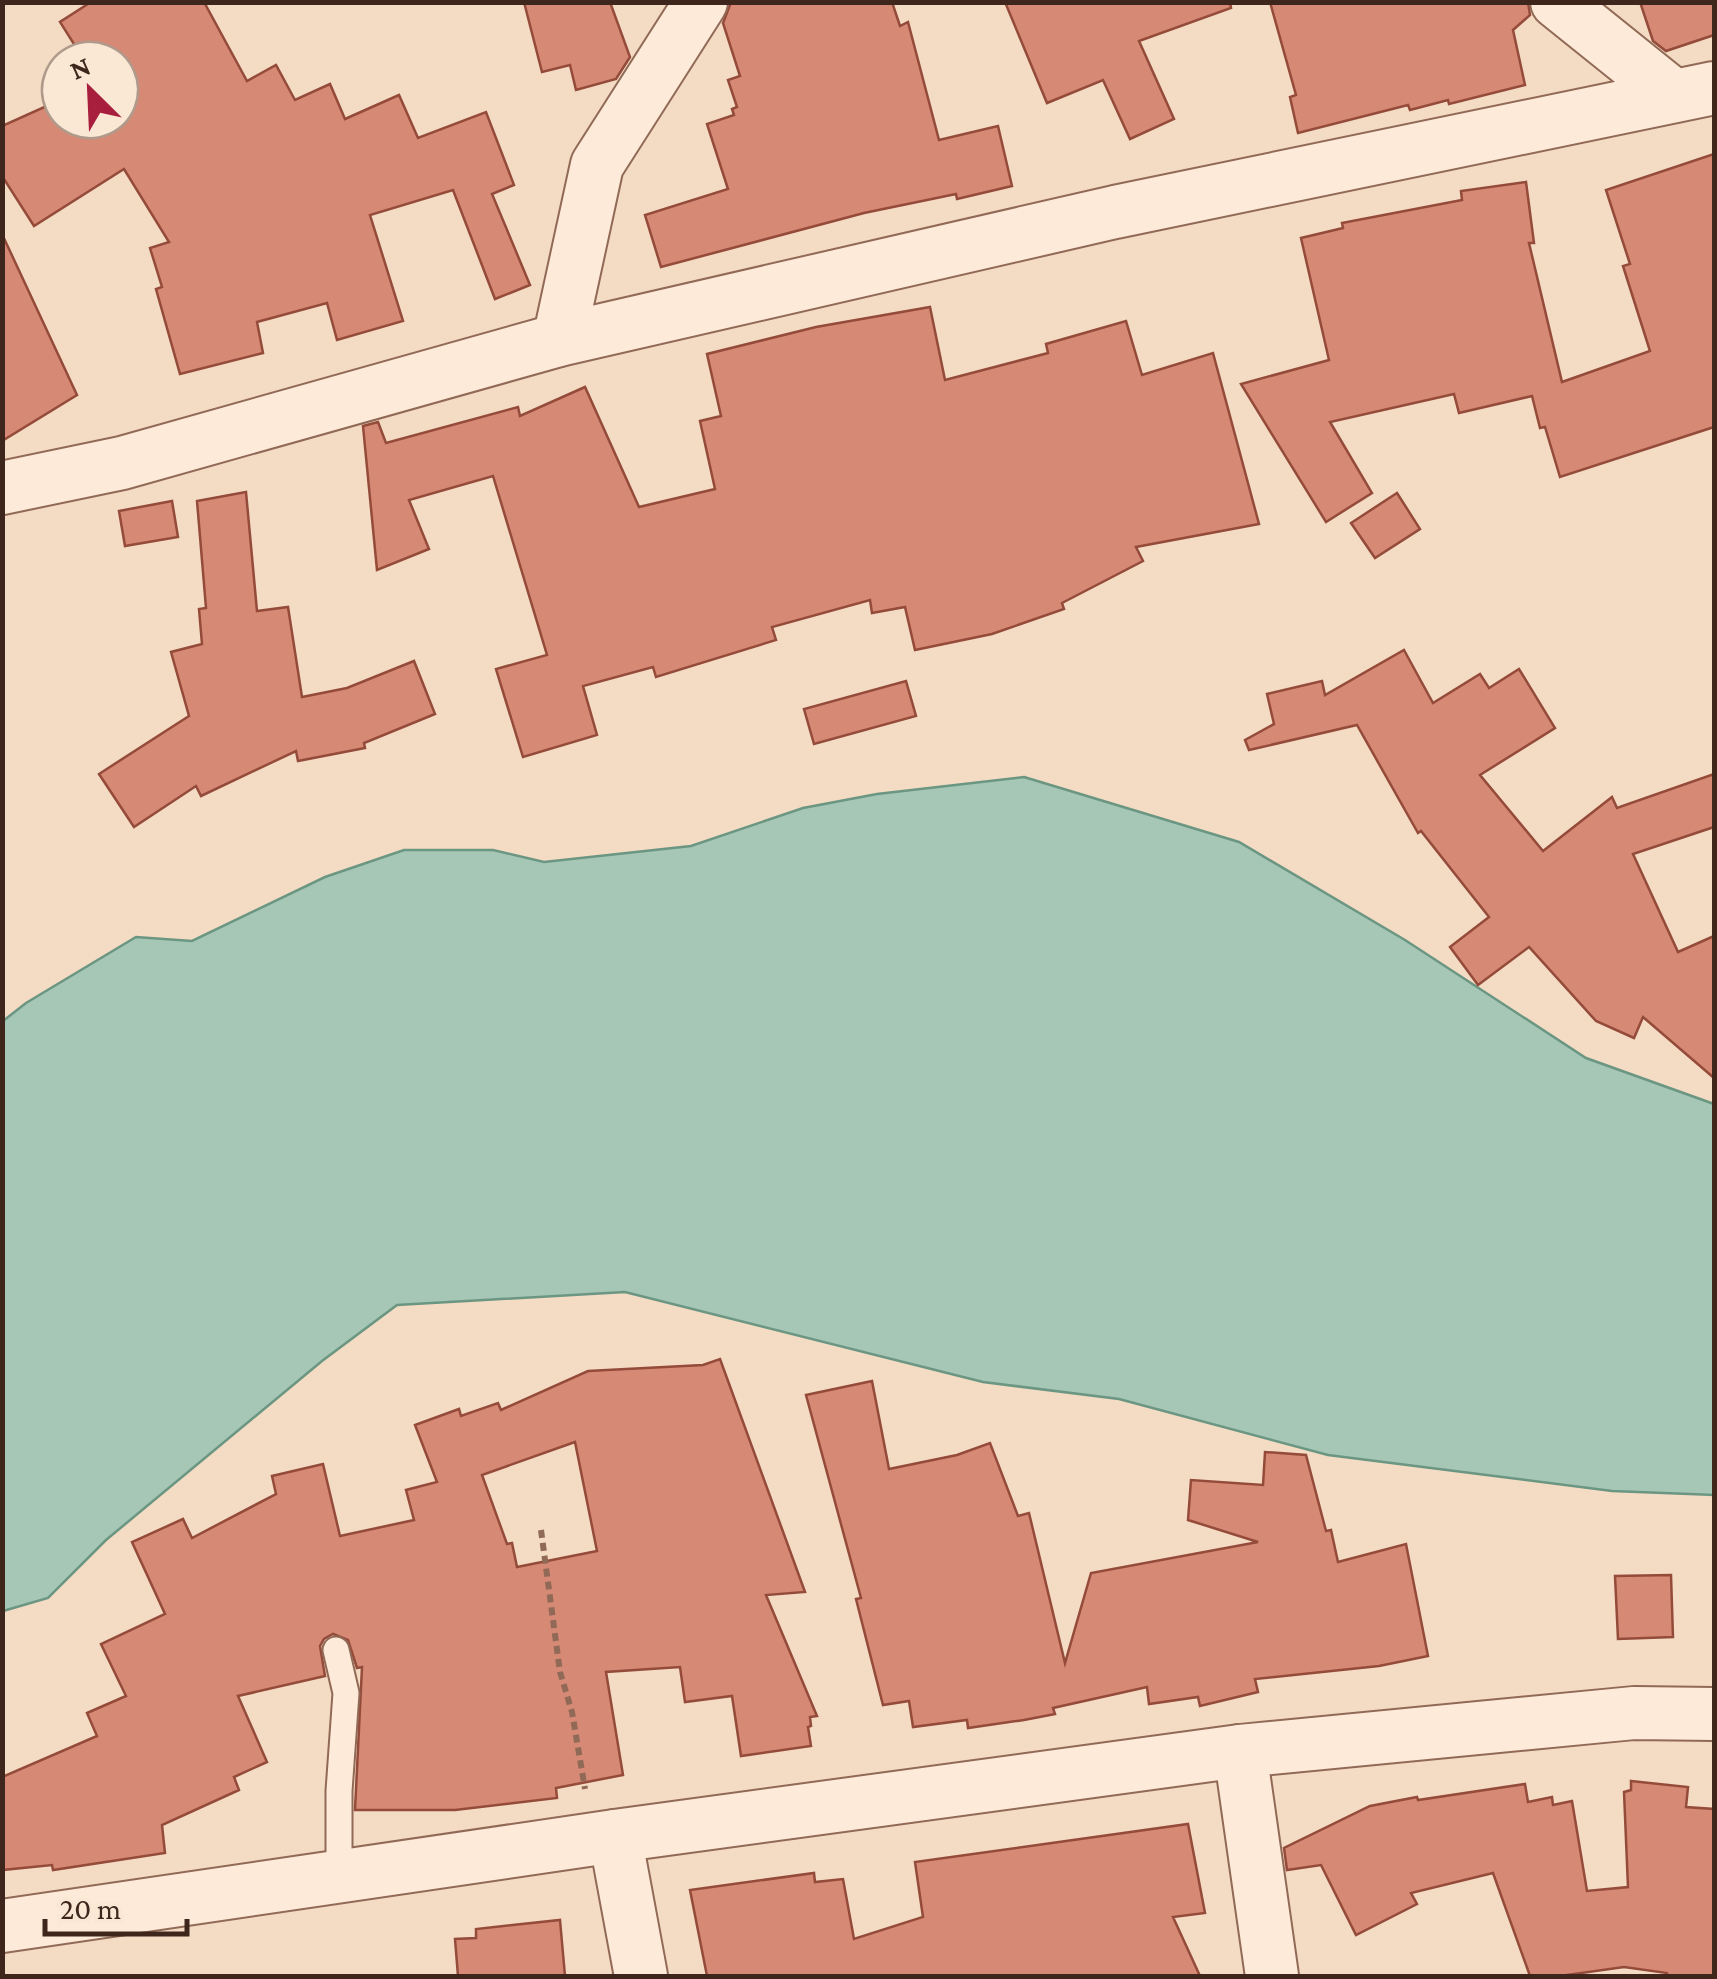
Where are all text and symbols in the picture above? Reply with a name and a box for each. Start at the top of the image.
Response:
north arrow [40,40,140,140]
text: N [65,50,95,86]
scale bar [45,1874,188,1936]
text: 20 m [60,1892,121,1925]

